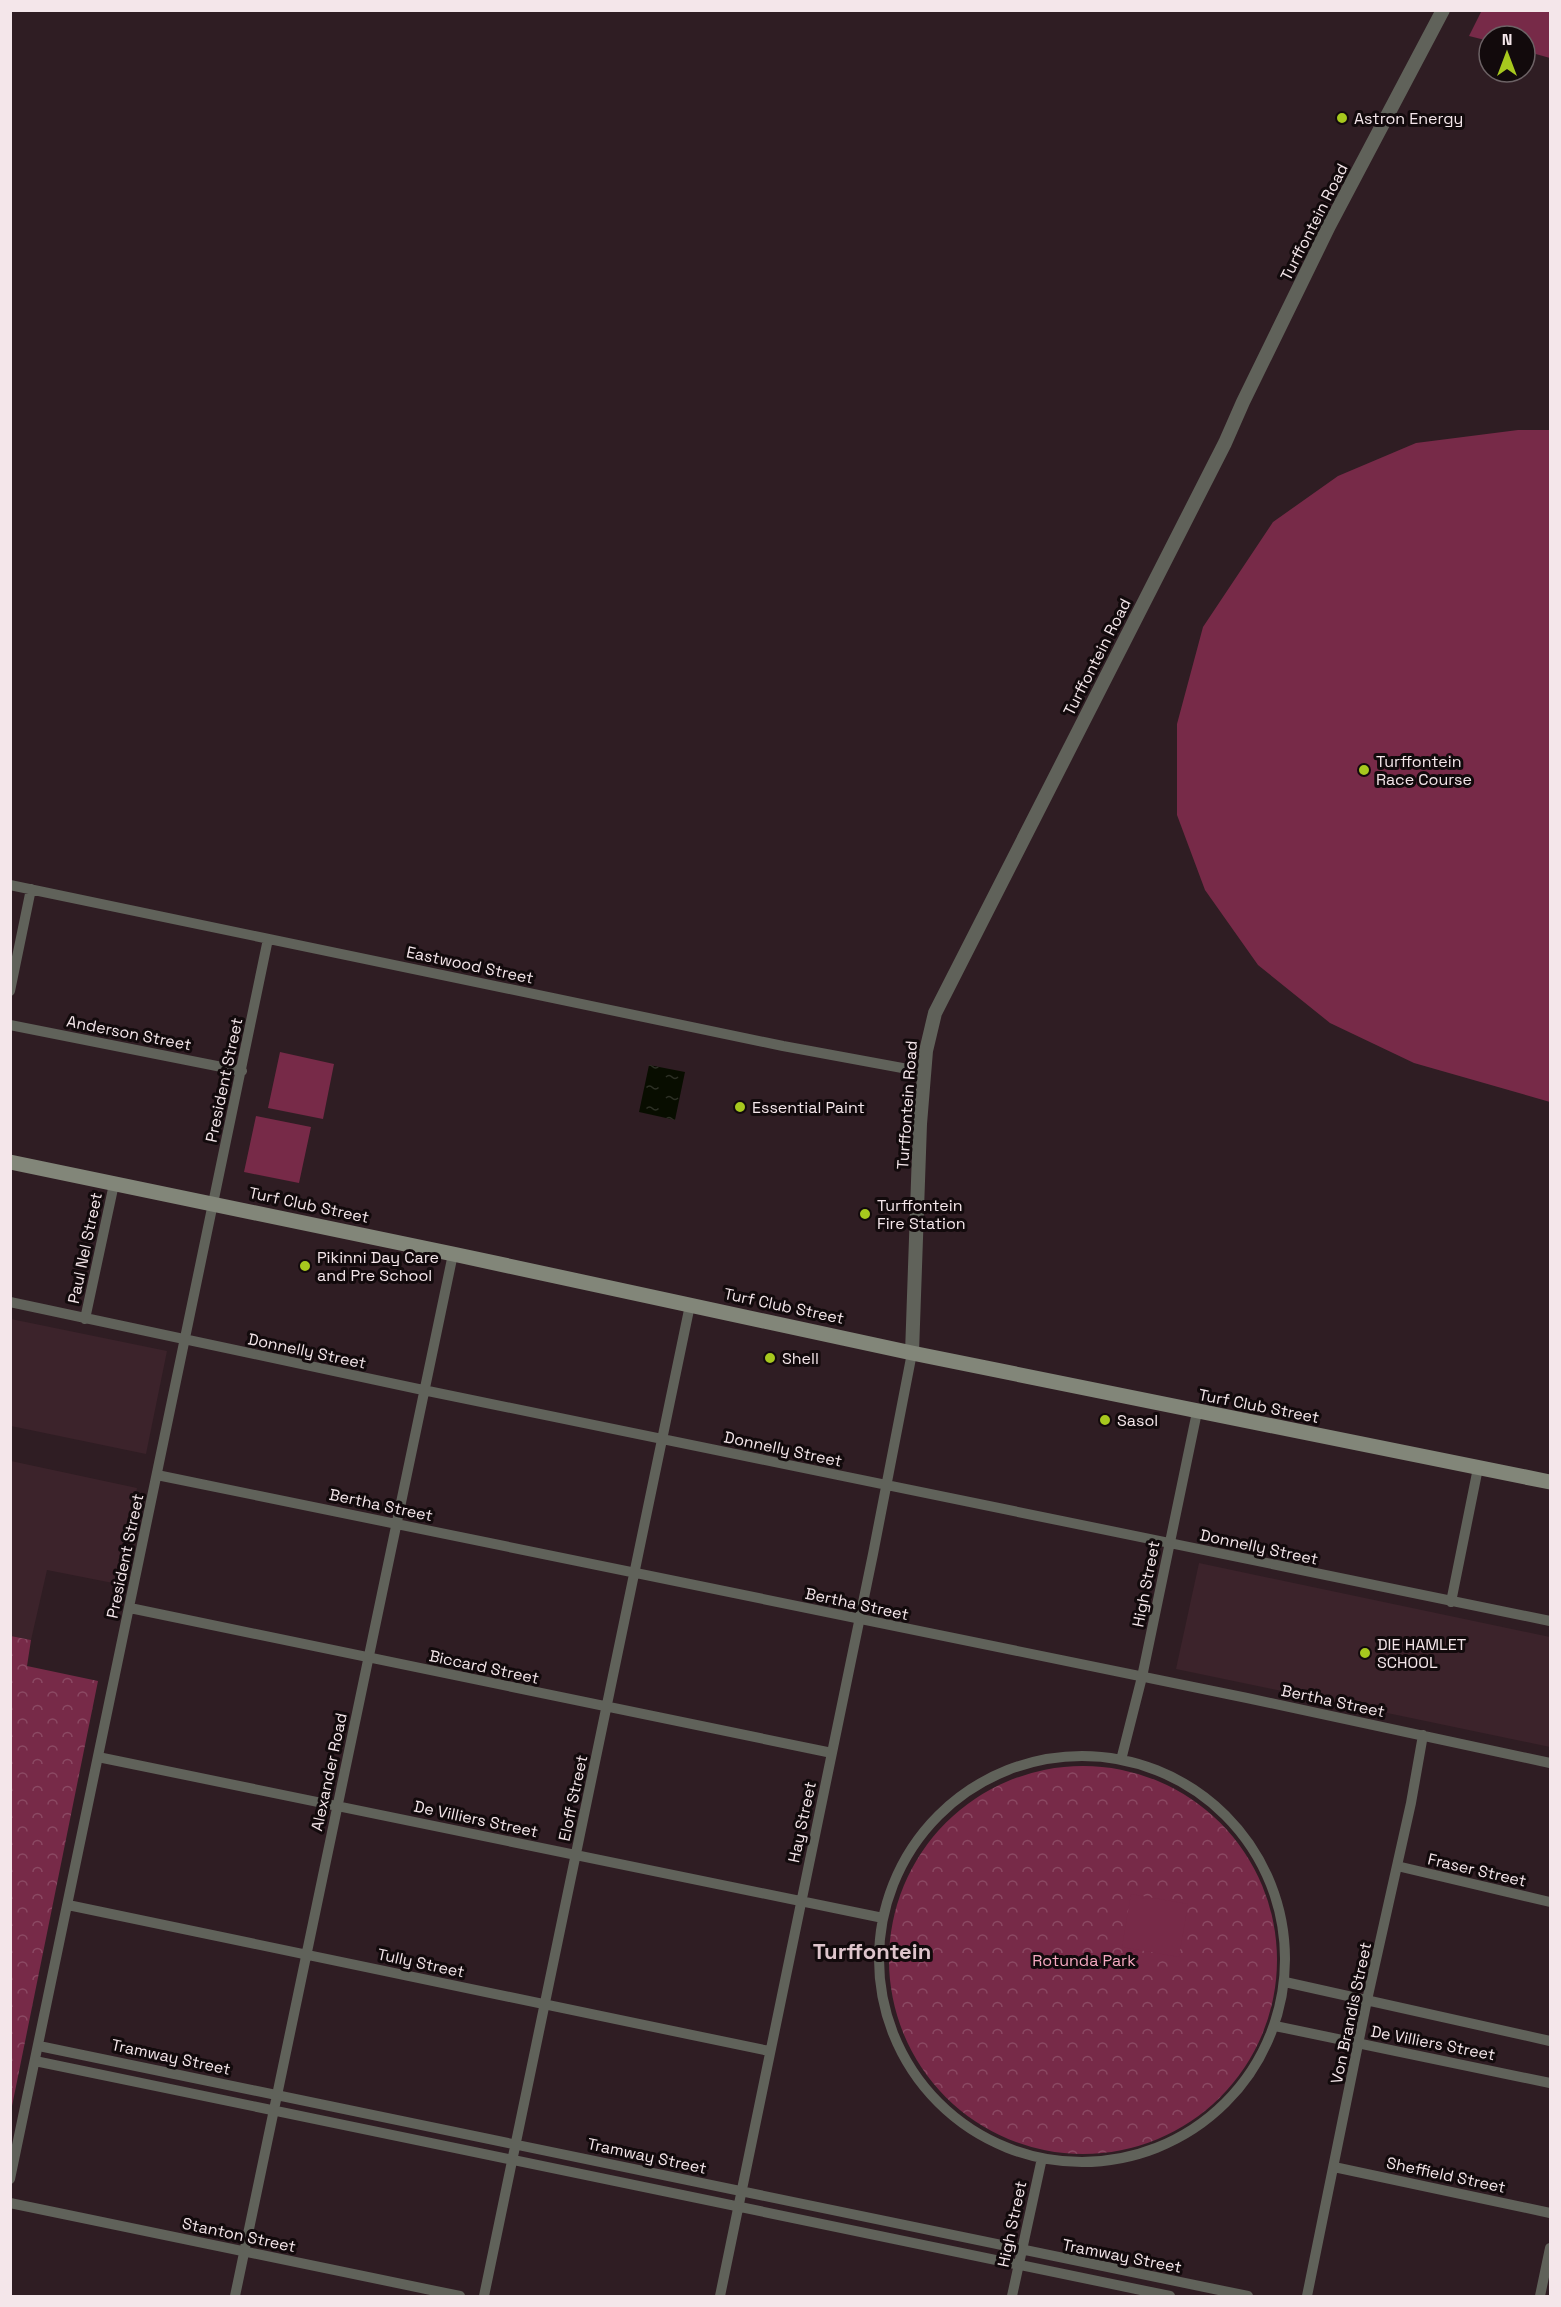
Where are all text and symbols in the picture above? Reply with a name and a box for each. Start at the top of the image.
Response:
north arrow [1477,24,1537,84]
text: N [1502,29,1512,50]
place label: Astron Energy [1354,108,1463,129]
marker: Astron Energy [1335,111,1349,125]
street label: Turffontein Road [1275,160,1353,284]
street label: Turffontein Road [1058,595,1136,719]
place label: Turffontein Race Course [1376,751,1472,790]
marker: Turffontein Race Course [1357,763,1371,777]
street label: Eastwood Street [404,941,536,989]
street label: Anderson Street [65,1011,193,1055]
street label: President Street [201,1016,247,1144]
street label: Turffontein Road [892,1040,922,1170]
place label: Essential Paint [752,1097,865,1118]
marker: Essential Paint [733,1100,747,1114]
street label: Turf Club Street [247,1182,371,1228]
street label: Paul Nel Street [63,1190,107,1306]
place label: Turffontein Fire Station [877,1195,966,1234]
marker: Turffontein Fire Station [858,1207,872,1221]
place label: Pikinni Day Care and Pre School [317,1247,439,1286]
marker: Pikinni Day Care and Pre School [298,1259,312,1273]
street label: Turf Club Street [722,1283,846,1329]
street label: Donnelly Street [246,1328,368,1374]
place label: Shell [782,1348,819,1369]
marker: Shell [763,1351,777,1365]
street label: Turf Club Street [1197,1384,1321,1428]
place label: Sasol [1117,1410,1158,1431]
marker: Sasol [1098,1413,1112,1427]
street label: Donnelly Street [722,1426,844,1472]
street label: Bertha Street [327,1484,435,1526]
street label: President Street [102,1492,148,1620]
street label: Donnelly Street [1198,1524,1320,1570]
street label: High Street [1127,1539,1165,1629]
street label: Bertha Street [803,1583,911,1625]
place label: DIE HAMLET SCHOOL [1377,1634,1466,1673]
street label: Biccard Street [427,1645,541,1689]
marker: DIE HAMLET SCHOOL [1358,1646,1372,1660]
street label: Bertha Street [1279,1680,1387,1722]
street label: Alexander Road [306,1711,352,1833]
street label: Eloff Street [554,1753,592,1843]
street label: Hay Street [783,1780,821,1864]
street label: De Villiers Street [412,1796,540,1842]
street label: Fraser Street [1426,1848,1528,1892]
district label: Turffontein [813,1937,931,1965]
street label: Von Brandis Street [1326,1940,1376,2086]
street label: Tully Street [375,1944,467,1982]
park label: Rotunda Park [1032,1950,1136,1971]
street label: De Villiers Street [1369,2021,1497,2065]
street label: Tramway Street [109,2034,233,2080]
street label: Tramway Street [585,2133,709,2179]
street label: Sheffield Street [1385,2152,1507,2198]
street label: High Street [993,2179,1031,2269]
street label: Stanton Street [180,2213,298,2257]
street label: Tramway Street [1060,2234,1184,2278]

